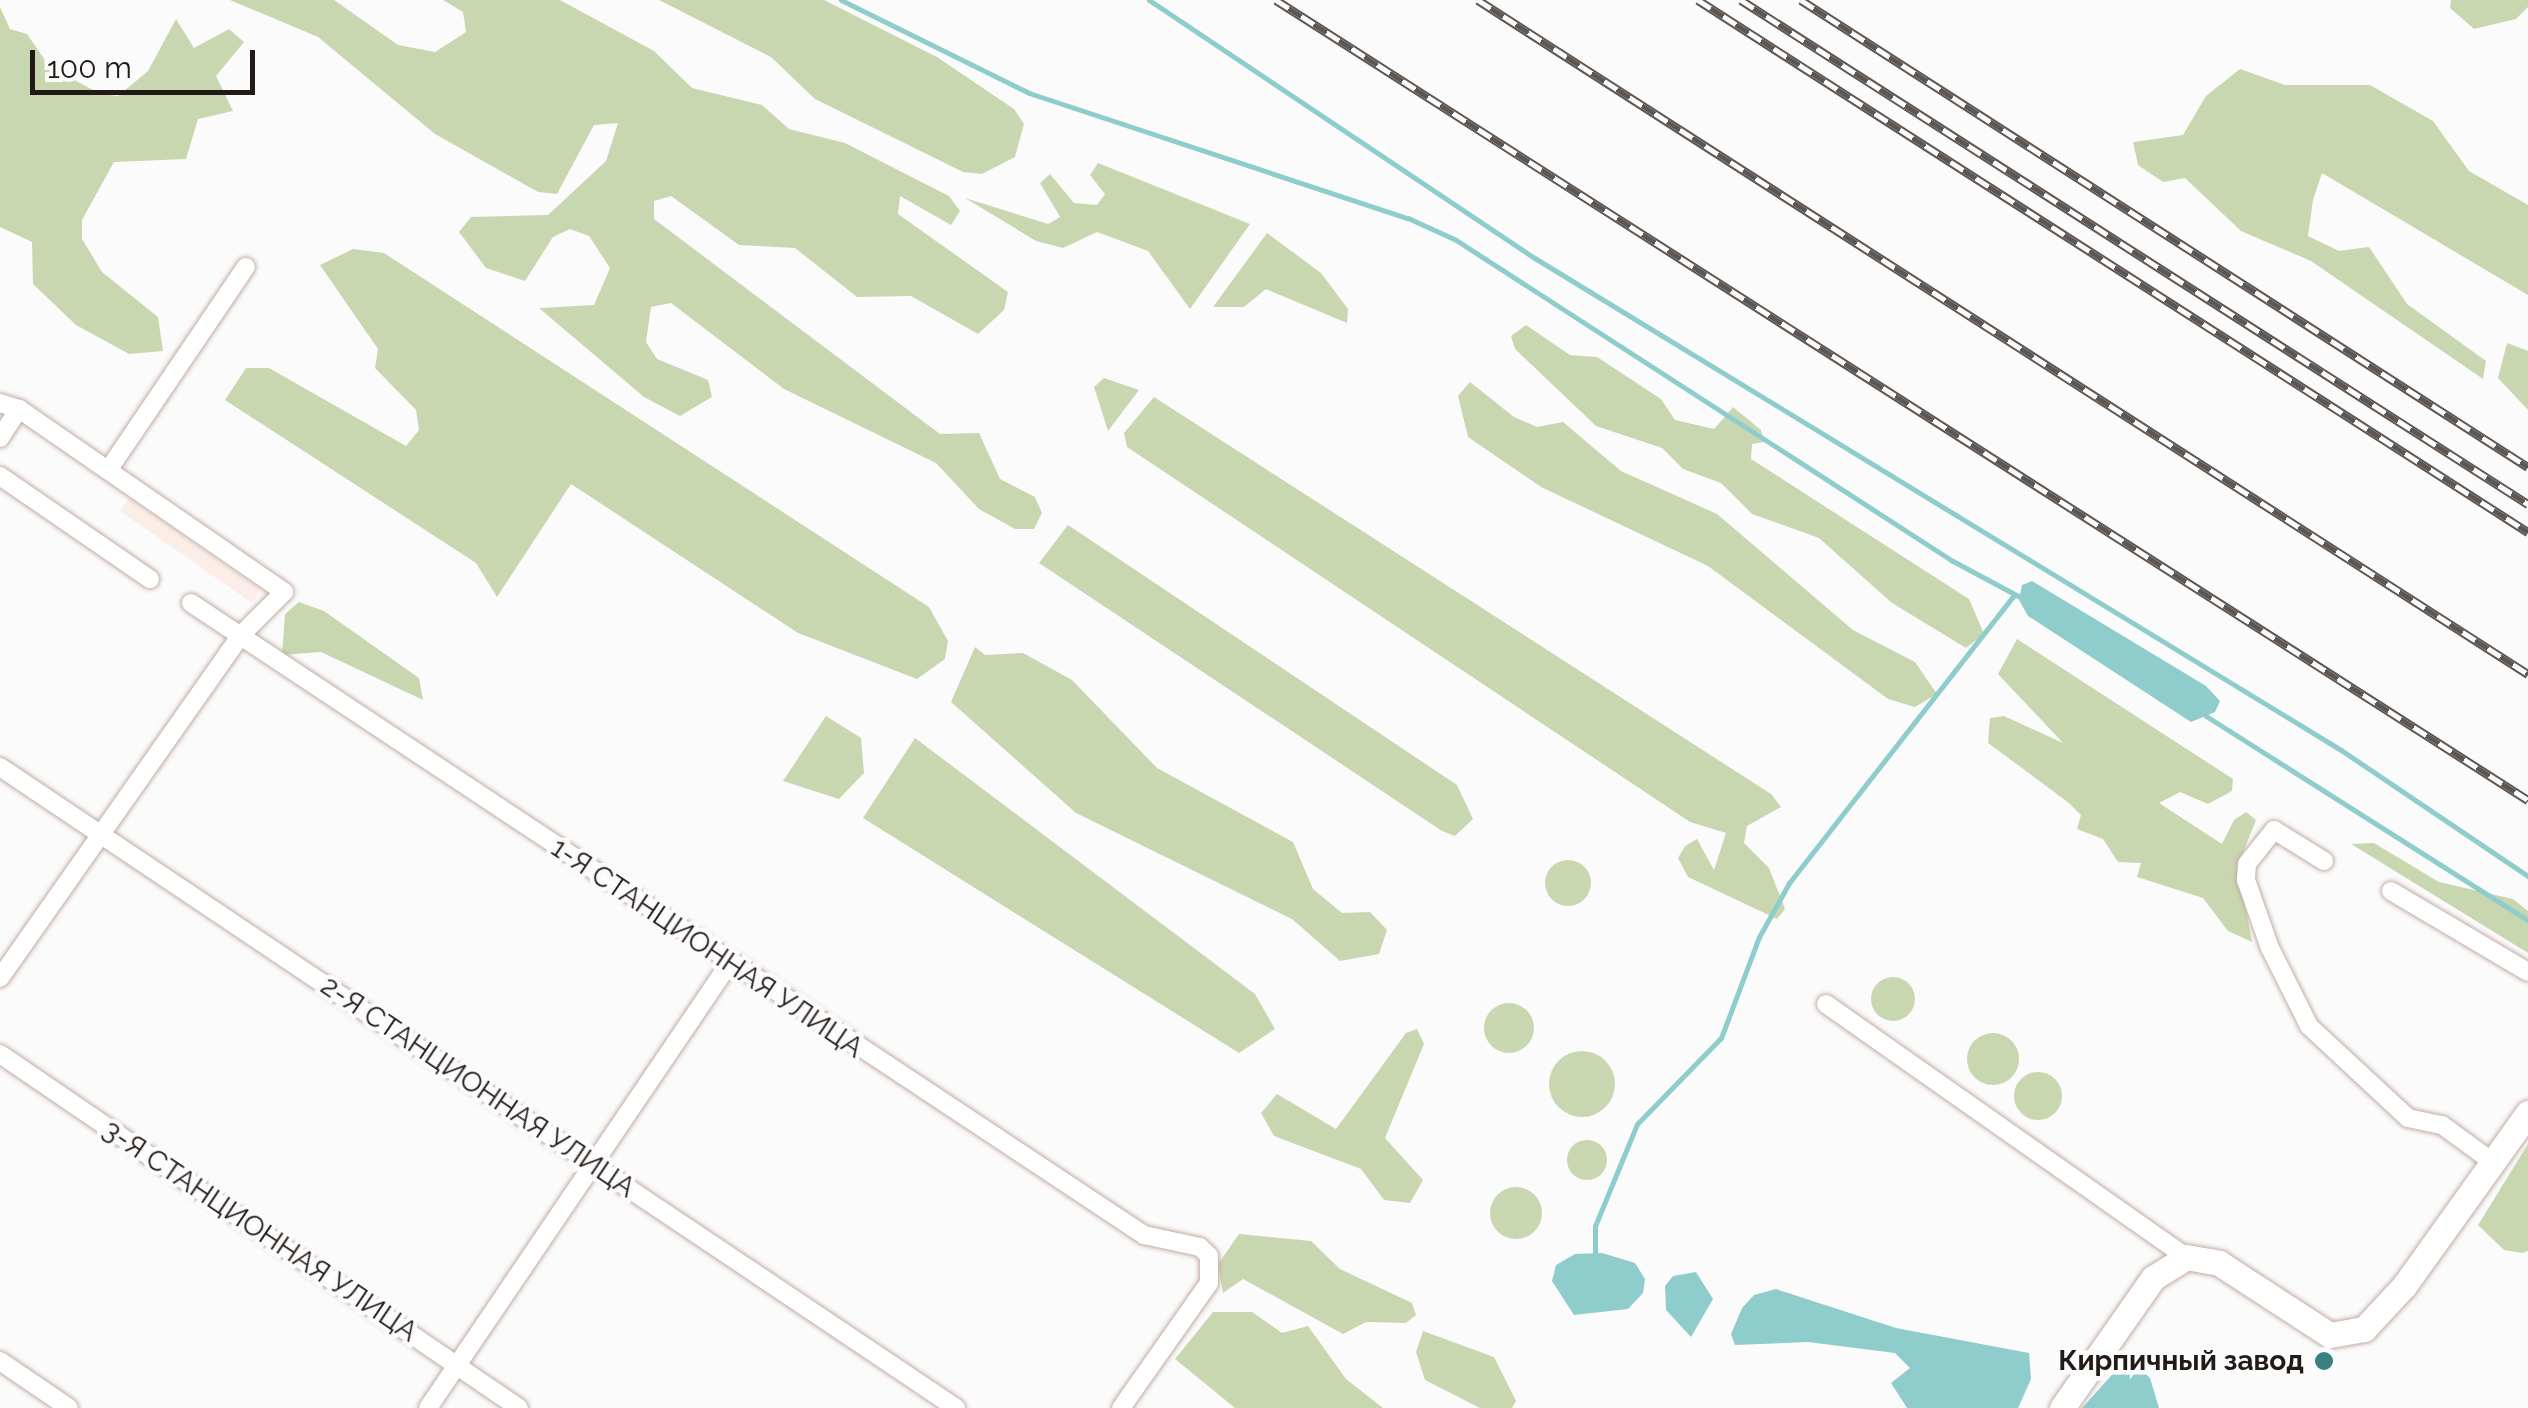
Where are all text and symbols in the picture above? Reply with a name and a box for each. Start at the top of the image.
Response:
scale bar [35,30,260,92]
text: 100 m [47,50,132,85]
street label: 1-Я СТАНЦИОННАЯ УЛИЦА [545,831,869,1065]
street label: 2-Я СТАНЦИОННАЯ УЛИЦА [315,969,641,1205]
street label: 3-Я СТАНЦИОННАЯ УЛИЦА [96,1113,424,1349]
place label: Кирпичный завод [2058,1344,2304,1378]
marker: Кирпичный завод [2313,1350,2335,1372]

